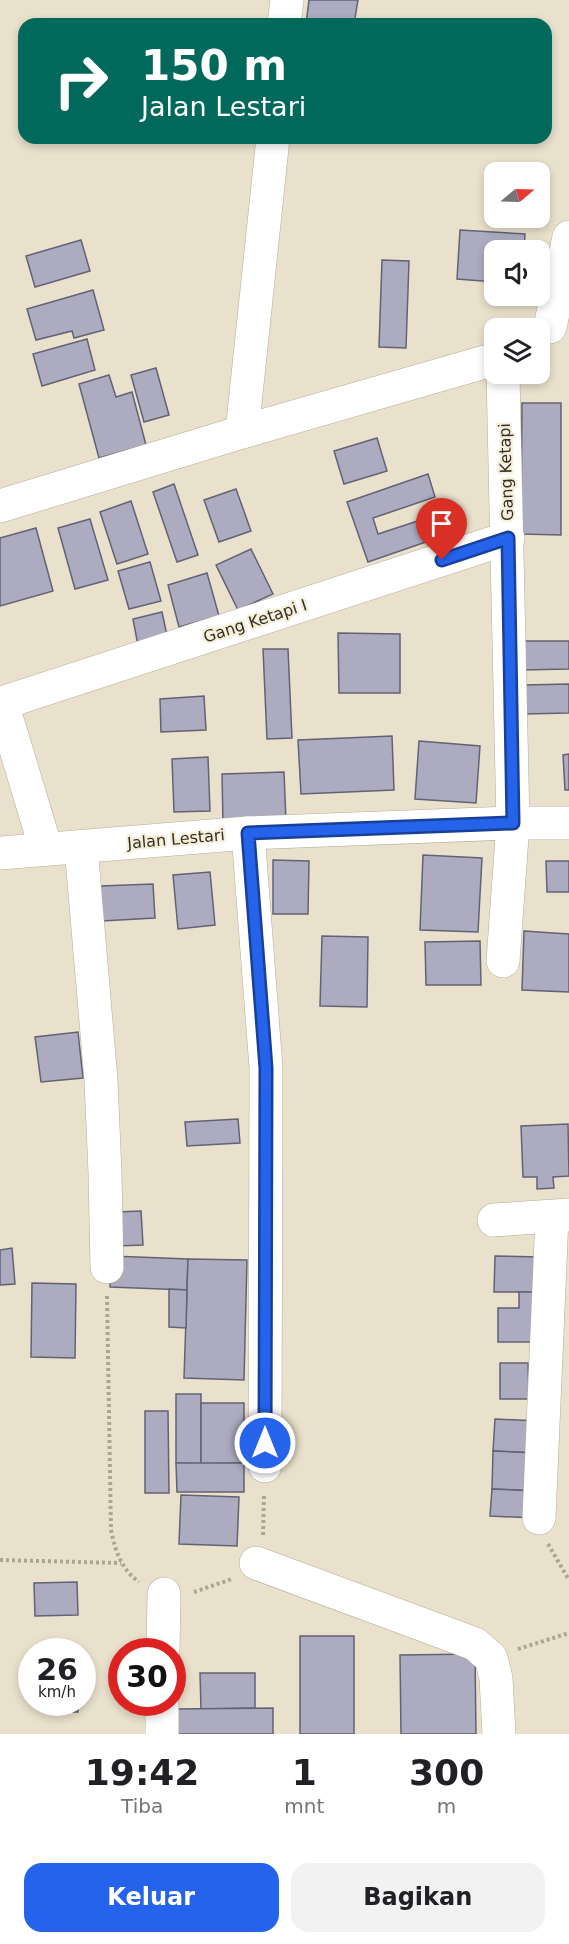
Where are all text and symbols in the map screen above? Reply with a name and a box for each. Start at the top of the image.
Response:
text: 150 m [141,41,287,90]
icon: right [42,42,120,120]
text: Jalan Lestari [141,91,306,122]
north arrow [484,162,550,228]
map controls [484,162,550,384]
button: sound [484,240,550,306]
button: layers [484,318,550,384]
street label: Gang Ketapi [495,423,517,521]
pin [416,498,467,560]
icon: arrive [425,507,458,540]
street label: Gang Ketapi I [201,595,309,647]
street label: Jalan Lestari [125,825,226,853]
position arrow [233,1411,297,1475]
speed limit sign: 30 [108,1638,186,1716]
text: 26 [36,1652,78,1687]
text: km/h [38,1683,76,1701]
text: 19:42 [85,1752,199,1793]
text: 1 [292,1752,317,1793]
text: 300 [409,1752,484,1793]
text: Tiba [121,1794,163,1818]
text: mnt [284,1794,324,1818]
text: m [437,1794,456,1818]
button: Keluar [24,1863,279,1932]
button: Bagikan [291,1863,545,1932]

